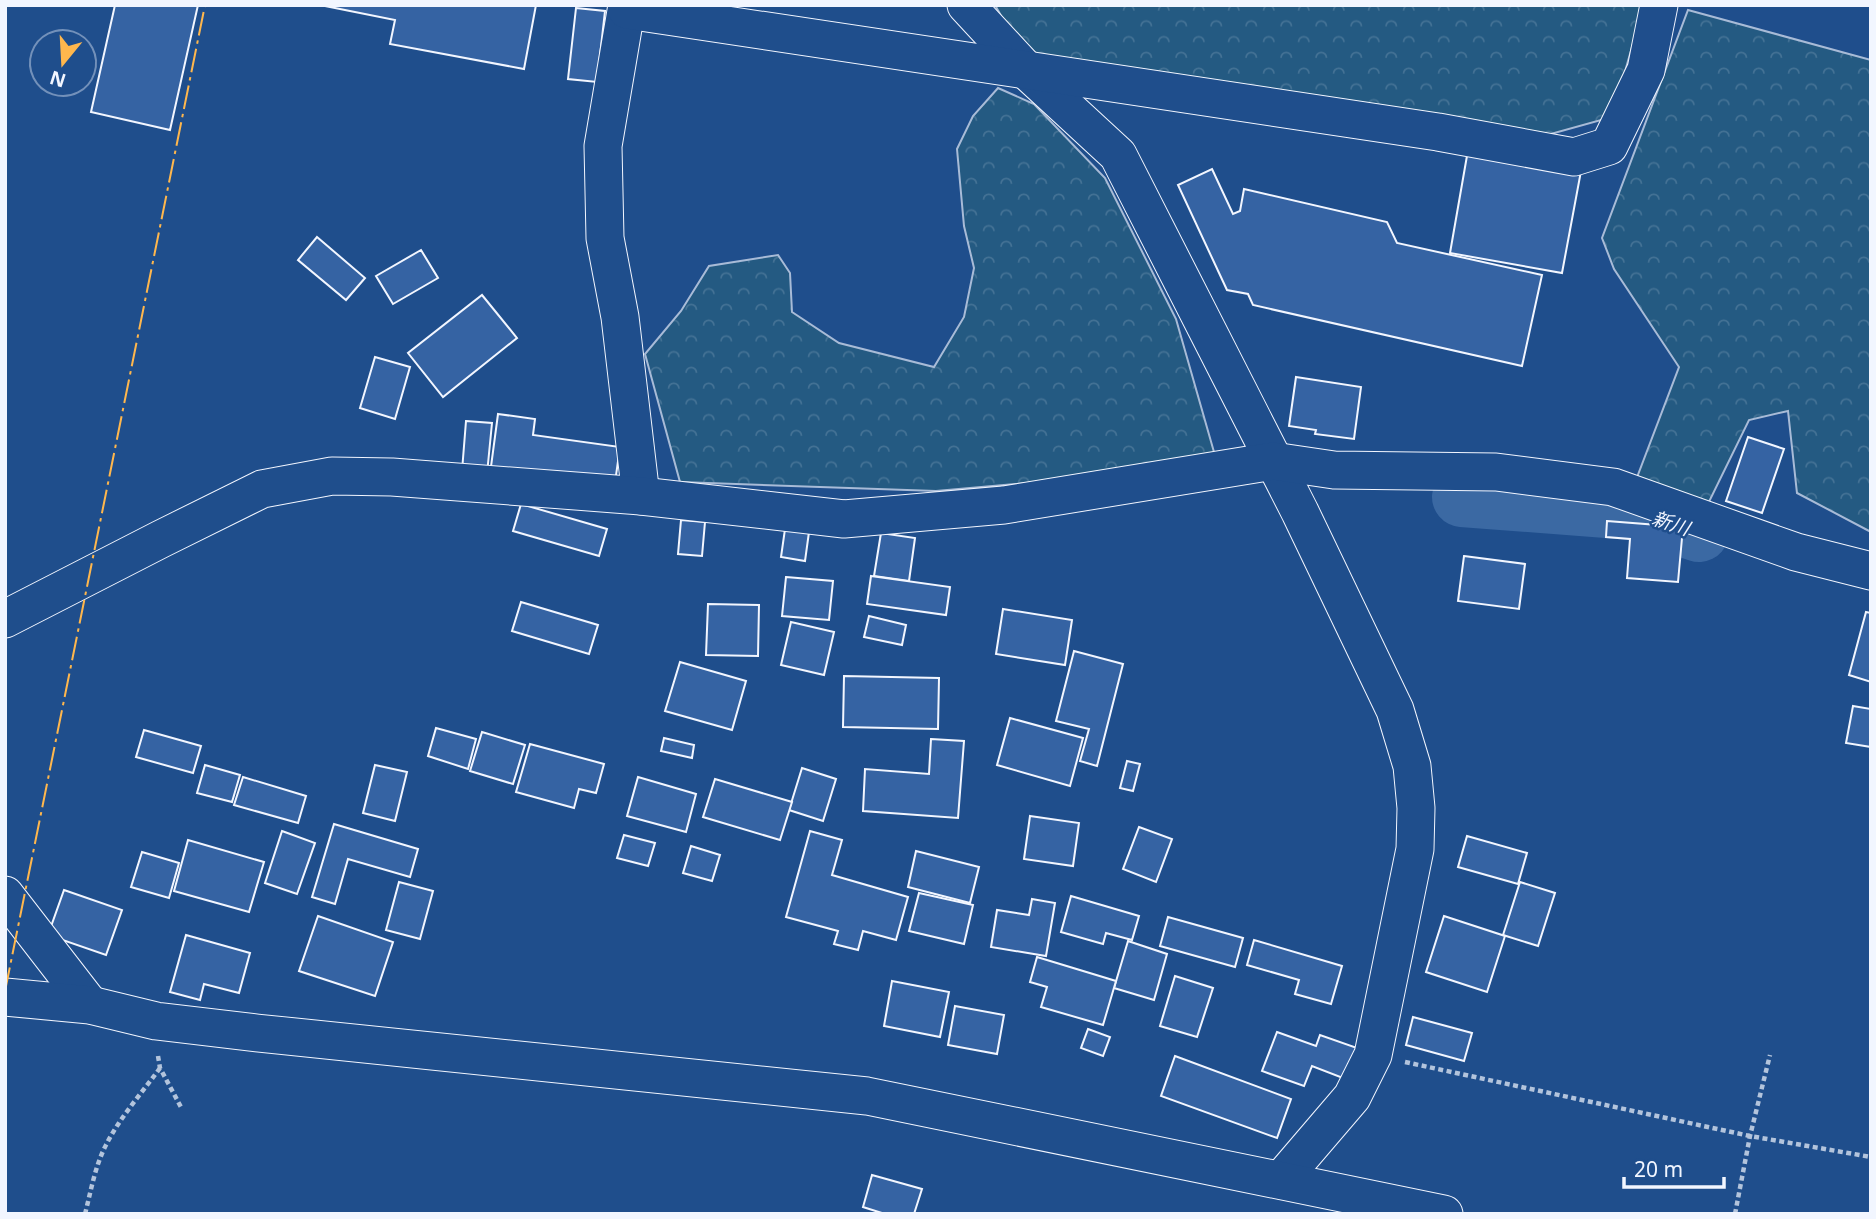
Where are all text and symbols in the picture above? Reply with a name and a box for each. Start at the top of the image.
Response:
north arrow [28,28,98,98]
text: N [46,64,69,94]
water label: 新川 [1649,505,1695,542]
scale bar [1624,1146,1724,1190]
text: 20 m [1634,1155,1683,1183]

